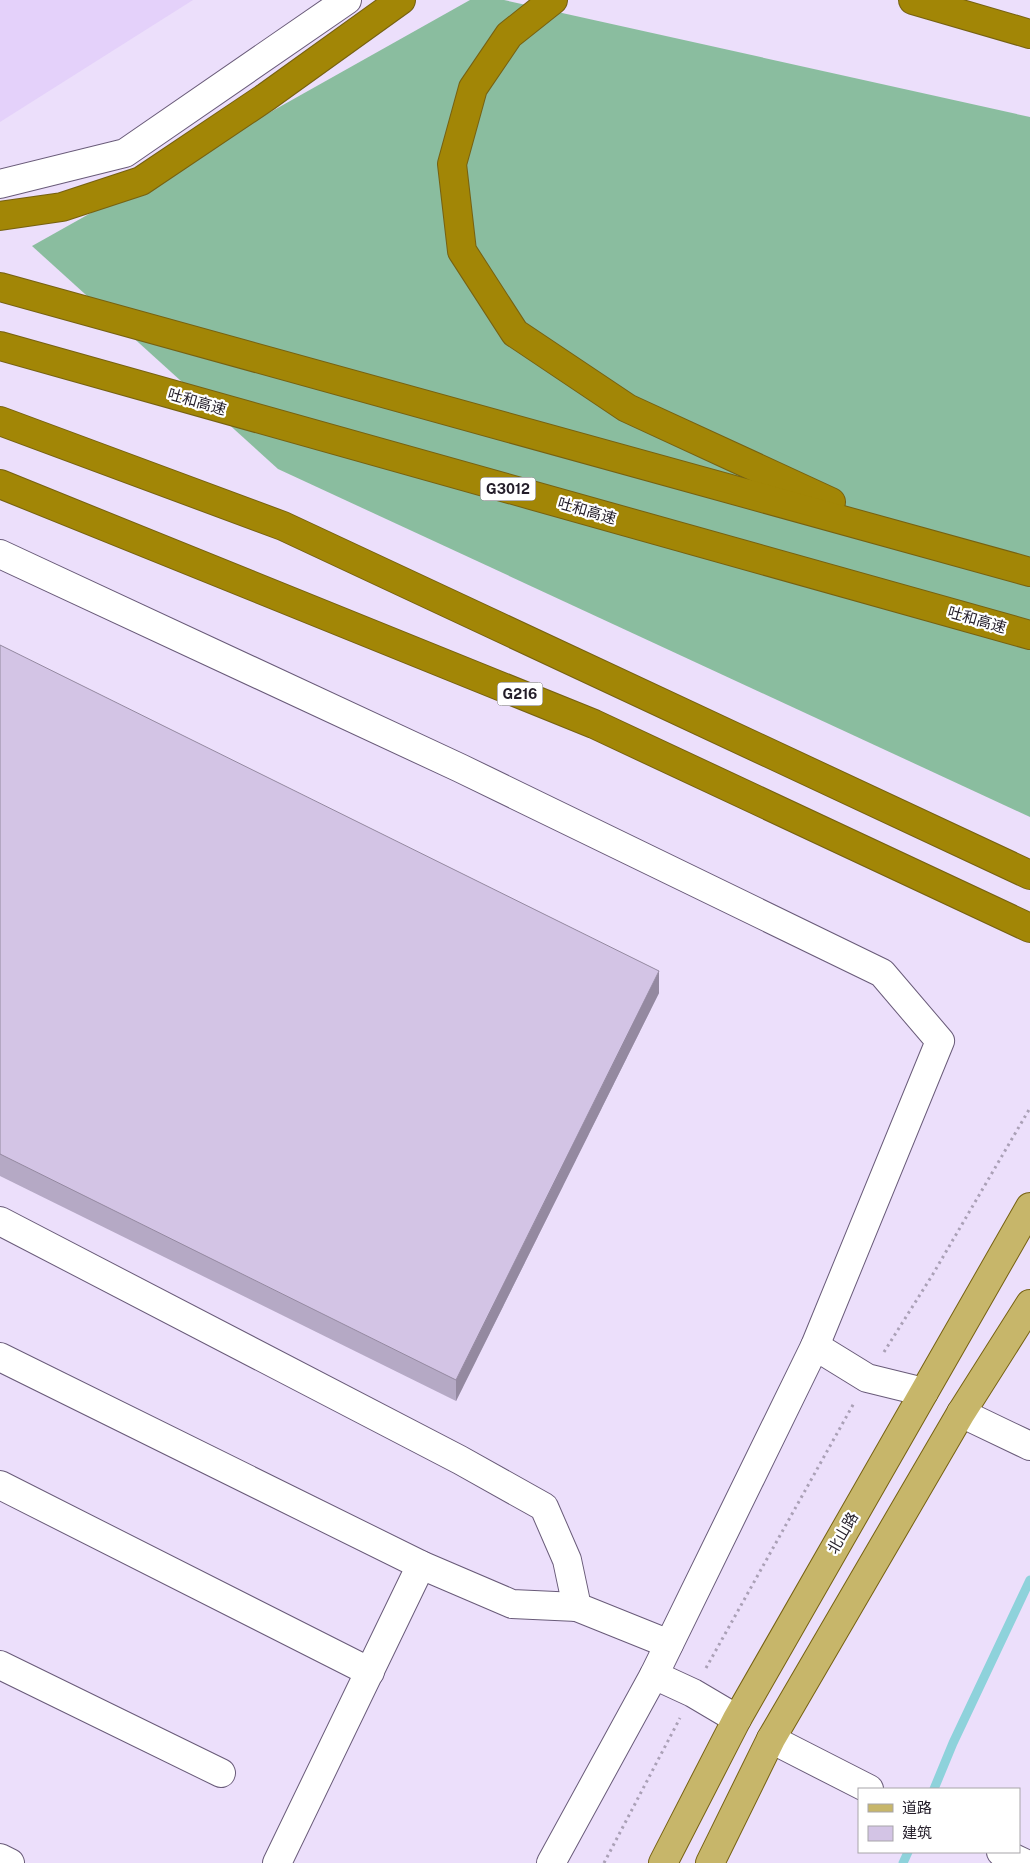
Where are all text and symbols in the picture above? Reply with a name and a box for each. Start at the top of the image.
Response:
street label: 吐和高速 [166,385,228,418]
road number: G3012 [480,478,536,500]
street label: 吐和高速 [556,494,618,527]
street label: 吐和高速 [946,603,1008,636]
road number: G216 [498,682,542,706]
street label: 北山路 [824,1509,861,1556]
legend [858,1788,1020,1853]
text: 道路 [902,1799,932,1816]
text: 建筑 [902,1824,932,1841]

